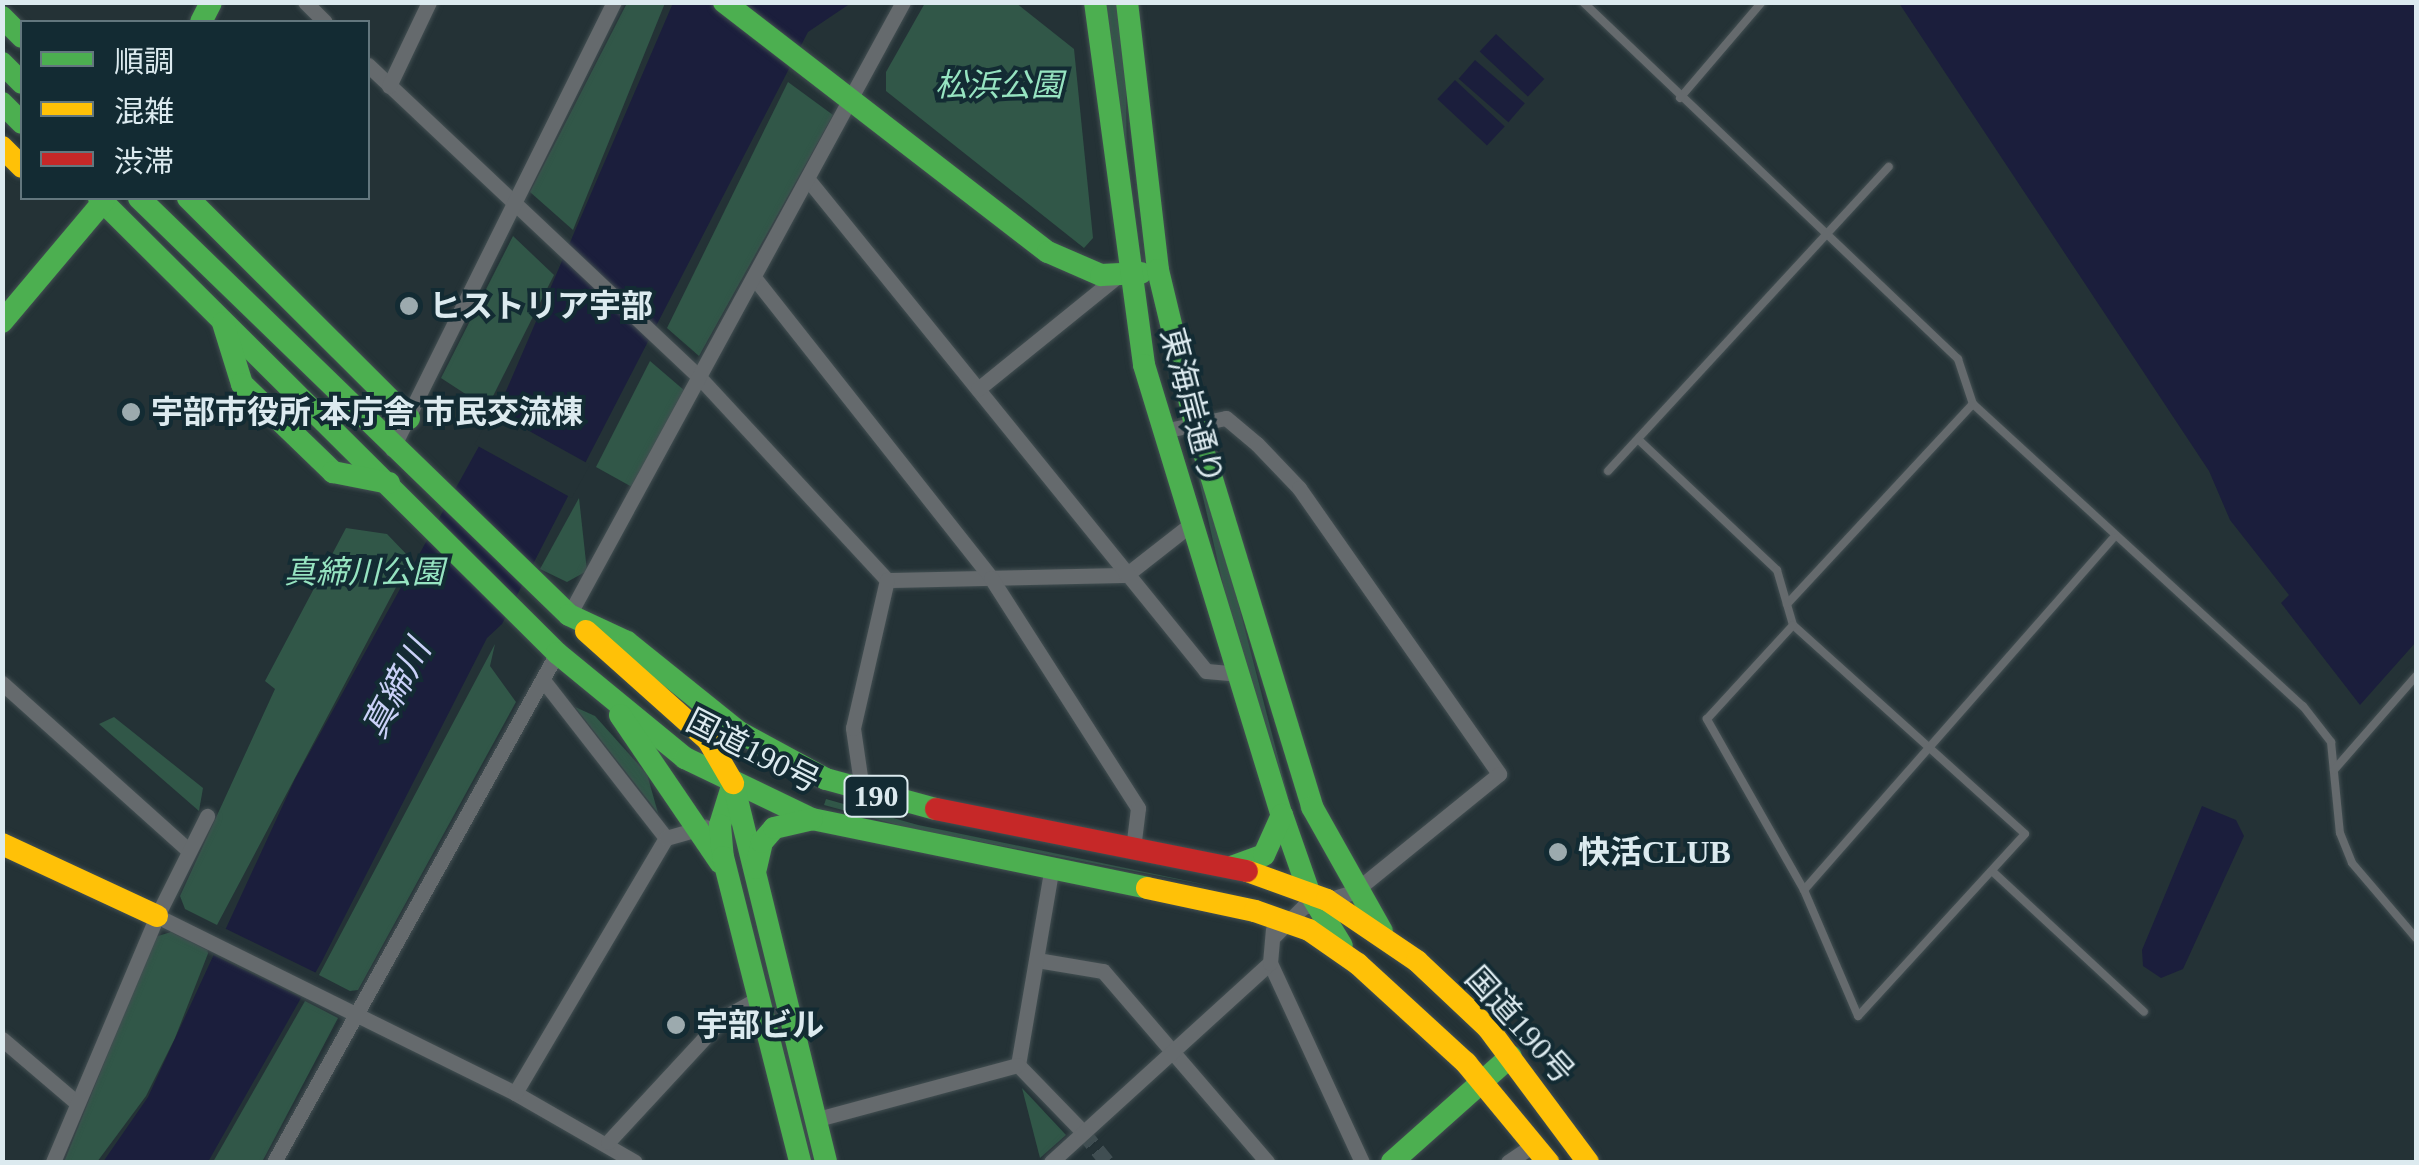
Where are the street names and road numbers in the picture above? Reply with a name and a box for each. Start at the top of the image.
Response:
street label: 東海岸通り [1153,324,1231,488]
street label: 国道190号 [680,701,826,801]
road number: 190 [844,771,908,821]
street label: 国道190号 [1458,959,1582,1091]

